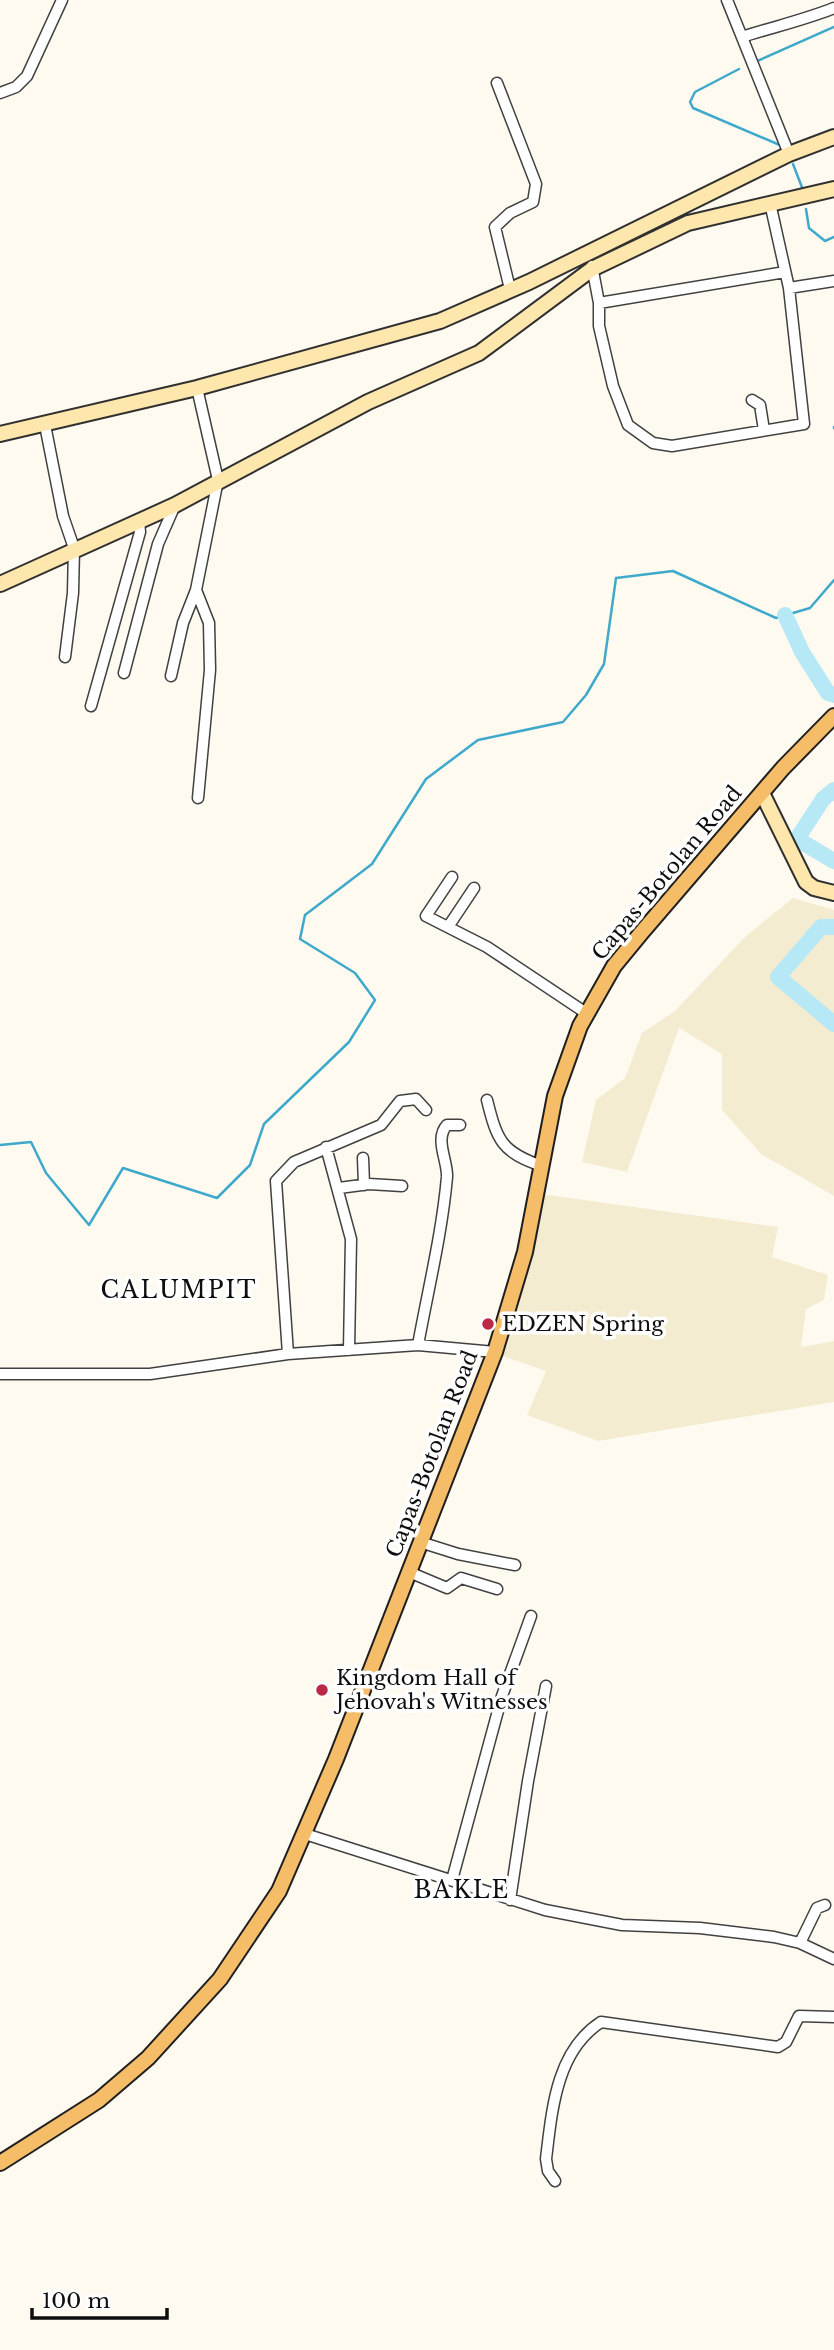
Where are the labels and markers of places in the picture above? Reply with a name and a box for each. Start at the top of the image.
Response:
place label: EDZEN Spring [502,1311,664,1337]
marker: EDZEN Spring [480,1316,496,1332]
place label: Kingdom Hall of Jehovah's Witnesses [333,1665,548,1715]
marker: Kingdom Hall of Jehovah's Witnesses [314,1682,330,1698]

